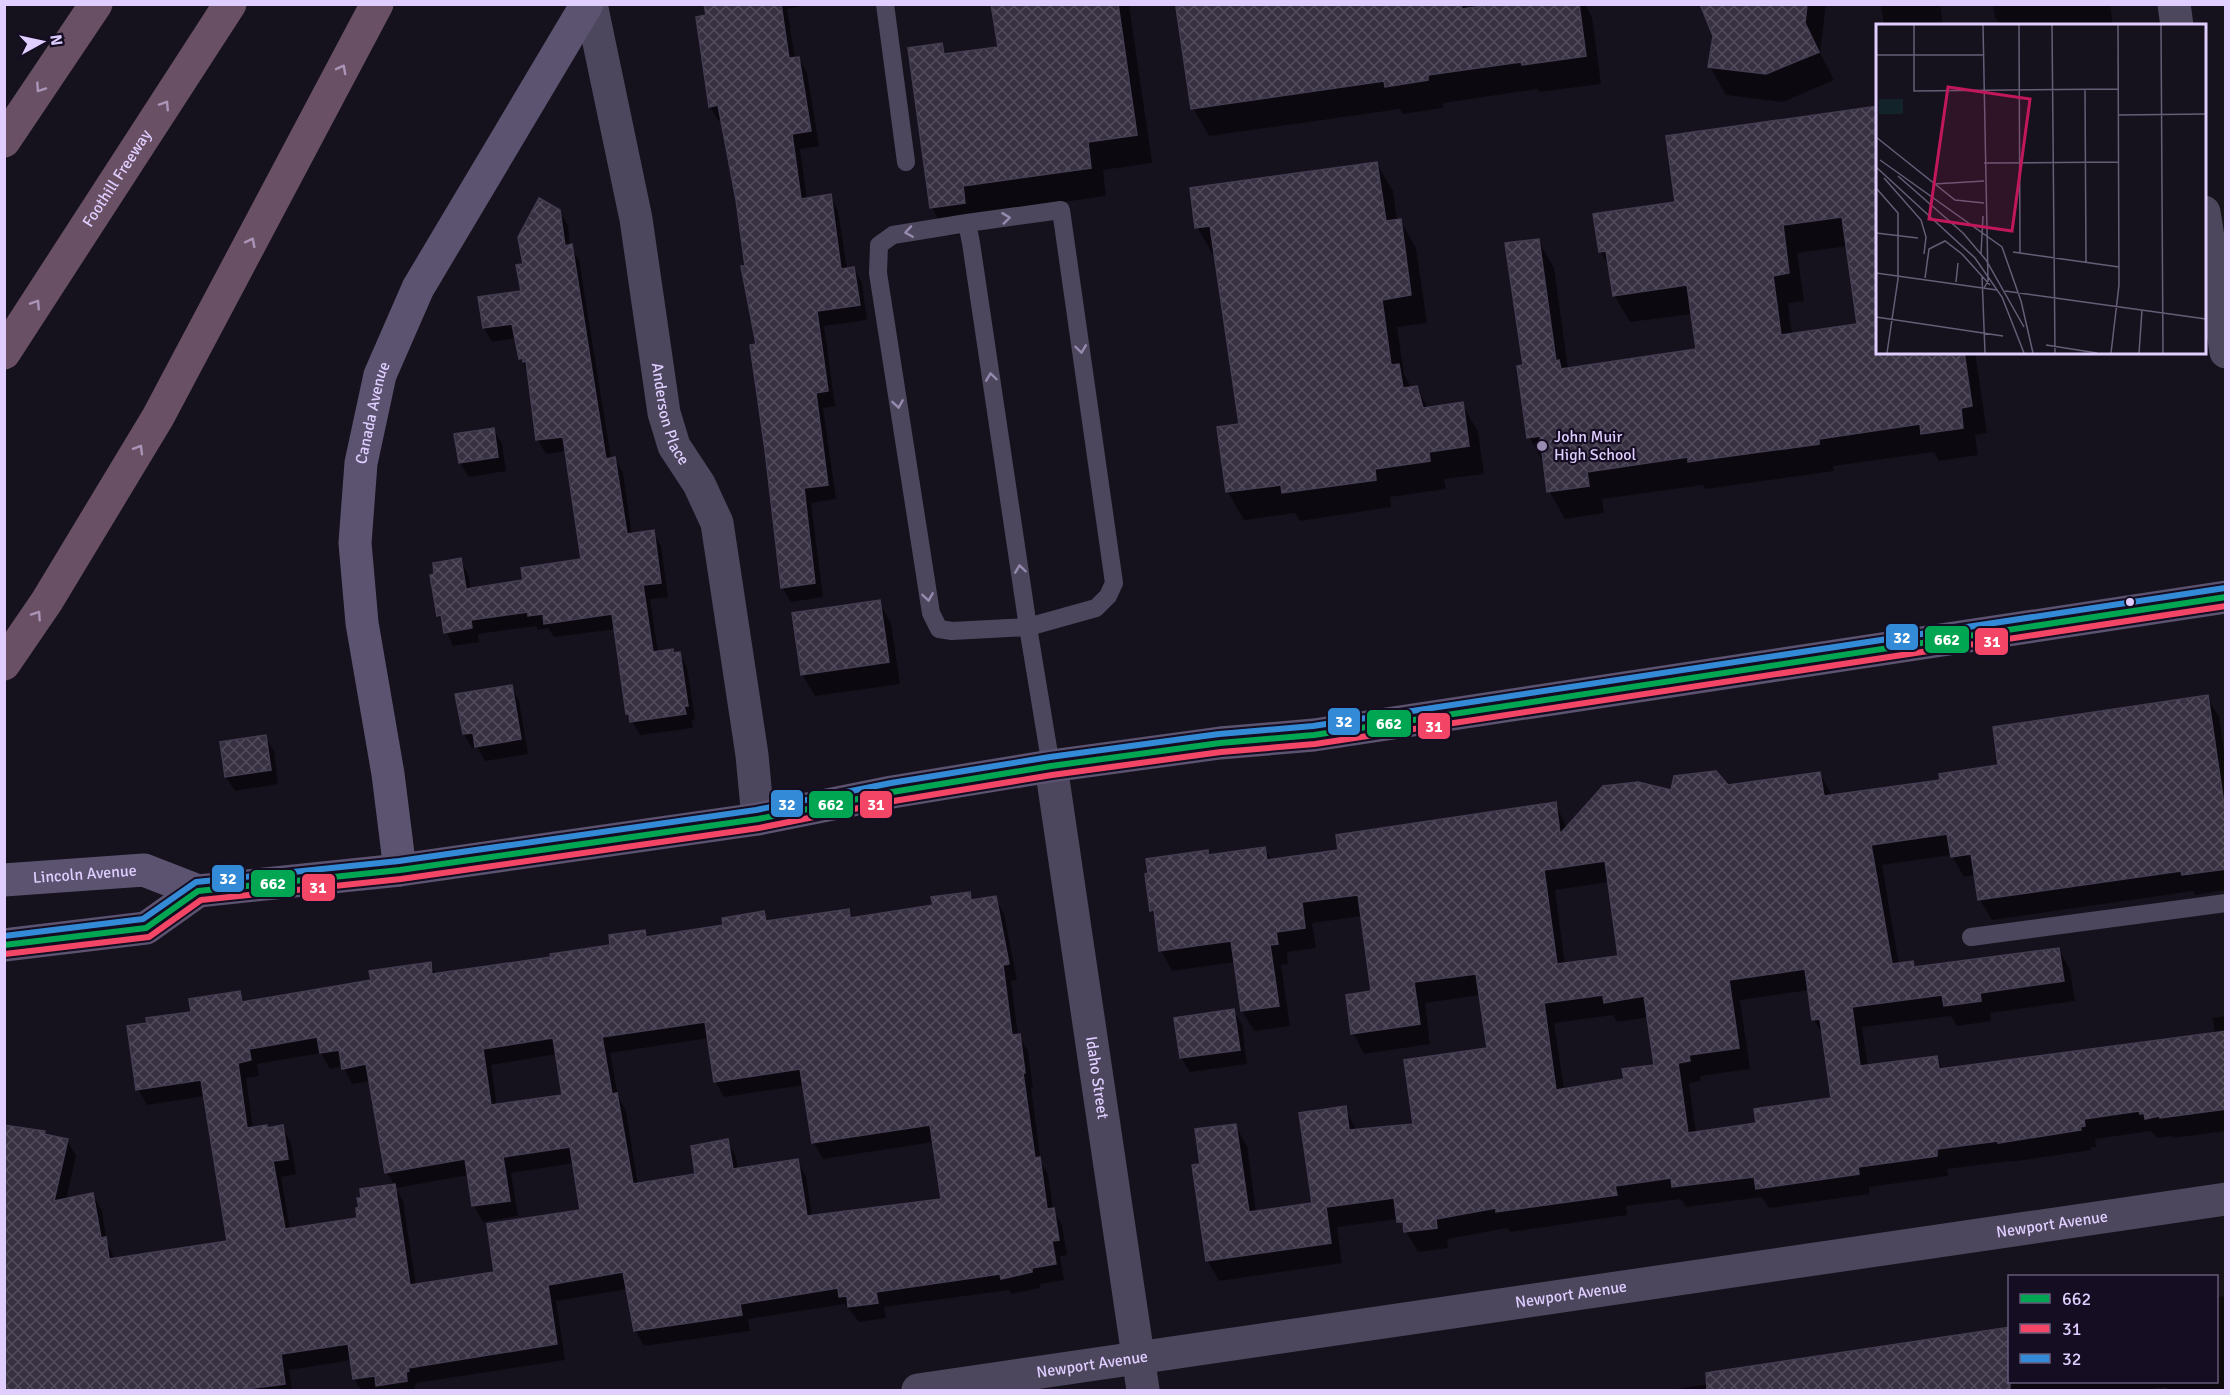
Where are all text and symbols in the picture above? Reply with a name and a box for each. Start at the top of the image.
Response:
north arrow [12,12,72,72]
inset map [1876,24,2206,354]
text: N [45,33,67,47]
one-way arrow [335,65,346,76]
one-way arrow [36,81,47,92]
one-way arrow [158,100,169,111]
street label: Foothill Freeway [78,126,156,231]
one-way arrow [1001,212,1010,224]
one-way arrow [905,225,915,238]
one-way arrow [244,237,255,248]
one-way arrow [29,300,41,310]
one-way arrow [1074,344,1086,353]
street label: Canada Avenue [351,358,395,466]
street label: Anderson Place [647,361,694,469]
one-way arrow [985,372,998,382]
one-way arrow [892,399,904,409]
place label: John Muir High School [1554,427,1637,465]
marker: John Muir High School [1535,439,1549,453]
one-way arrow [131,445,143,455]
one-way arrow [1014,565,1026,574]
one-way arrow [922,592,934,601]
unlabelled marker [2124,596,2136,608]
one-way arrow [30,611,41,622]
line badge: 32 [1885,623,1919,651]
line badge: 662 [1924,625,1970,654]
line badge: 31 [1974,627,2009,656]
text: 32 [1893,628,1911,648]
text: 662 [1934,630,1960,650]
text: 31 [1983,632,2001,652]
line badge: 32 [1327,707,1361,736]
line badge: 662 [1366,709,1412,738]
text: 32 [1335,712,1353,732]
line badge: 31 [1417,712,1451,740]
text: 662 [1376,714,1402,734]
text: 31 [1425,717,1443,737]
line badge: 32 [770,789,804,818]
line badge: 662 [808,790,854,819]
line badge: 31 [859,790,893,819]
text: 32 [778,795,796,815]
text: 662 [818,795,844,815]
text: 31 [867,795,885,815]
street label: Lincoln Avenue [32,861,137,888]
line badge: 32 [211,864,245,893]
text: 32 [219,869,237,889]
line badge: 662 [250,869,296,898]
line badge: 31 [301,873,336,902]
text: 662 [260,874,286,894]
text: 31 [309,878,327,898]
street label: Idaho Street [1081,1035,1113,1121]
street label: Newport Avenue [1995,1206,2109,1242]
legend [2008,1275,2218,1383]
street label: Newport Avenue [1514,1277,1628,1313]
text: 662 [2062,1288,2091,1310]
text: 31 [2062,1318,2081,1340]
street label: Newport Avenue [1035,1347,1149,1383]
text: 32 [2062,1348,2081,1370]

